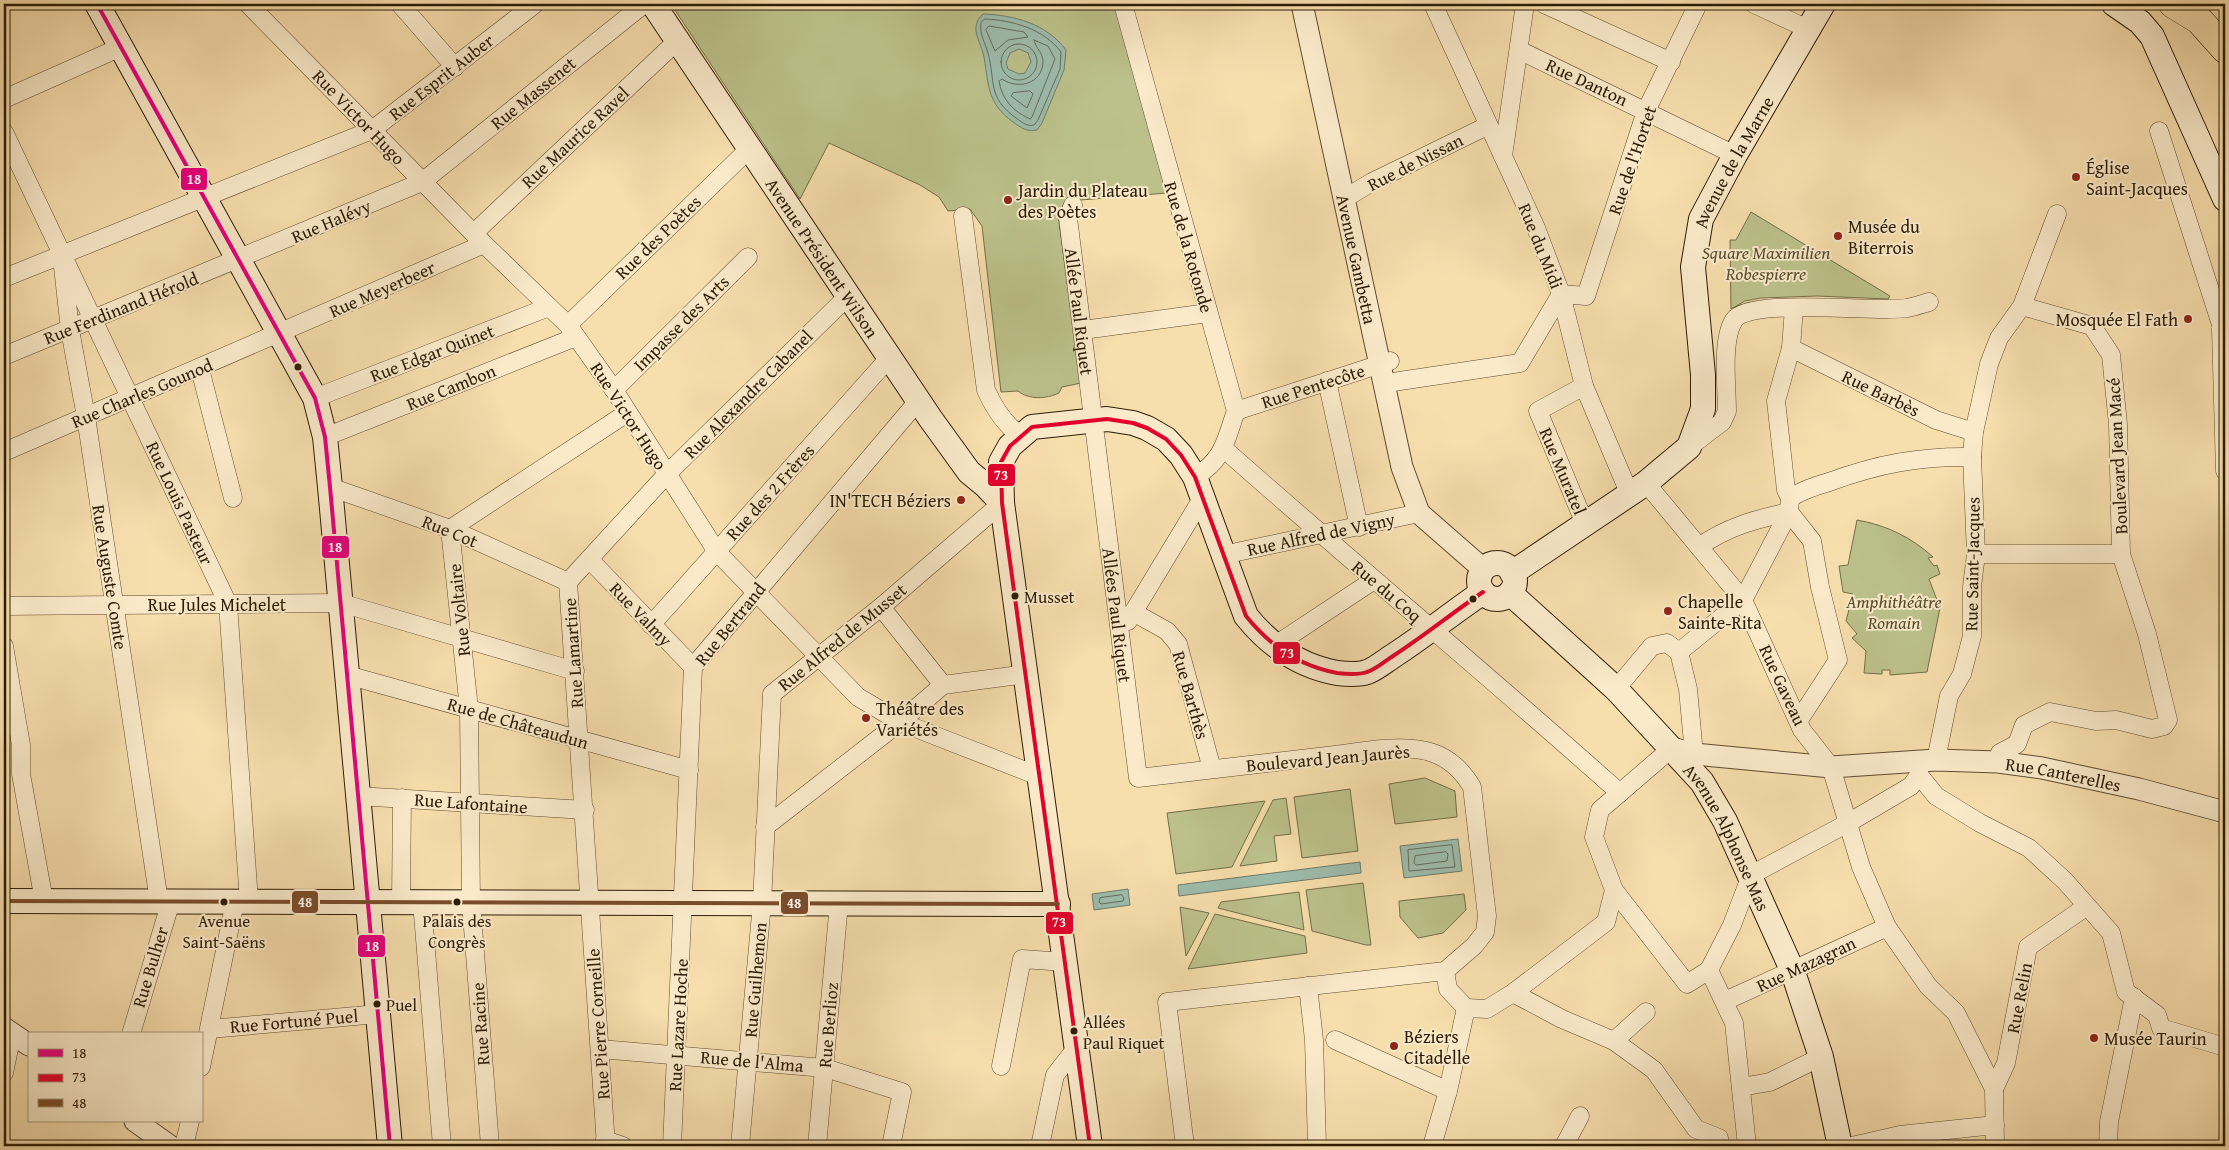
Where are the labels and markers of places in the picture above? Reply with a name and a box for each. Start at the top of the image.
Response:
place label: Église Saint-Jacques [2086,154,2188,202]
marker: Église Saint-Jacques [2070,171,2082,183]
place label: Jardin du Plateau des Poètes [1016,177,1148,225]
marker: Jardin du Plateau des Poètes [1002,194,1014,206]
place label: Musée du Biterrois [1848,213,1920,261]
marker: Musée du Biterrois [1832,230,1844,242]
place label: Mosquée El Fath [2056,306,2178,333]
marker: Mosquée El Fath [2182,313,2194,325]
unlabelled marker [293,362,303,372]
place label: IN'TECH Béziers [830,487,951,514]
marker: IN'TECH Béziers [955,494,967,506]
place label: Musset [1024,584,1075,609]
place label: Chapelle Sainte-Rita [1678,588,1762,636]
marker: Musset [1010,591,1020,601]
unlabelled marker [1468,594,1478,604]
marker: Chapelle Sainte-Rita [1662,605,1674,617]
place label: Théâtre des Variétés [876,695,964,743]
marker: Théâtre des Variétés [860,712,872,724]
marker: Avenue Saint-Saëns [219,897,229,907]
marker: Palais des Congrès [452,897,462,907]
place label: Avenue Saint-Saëns [182,908,266,954]
place label: Palais des Congrès [422,908,492,954]
place label: Puel [386,992,417,1017]
marker: Puel [372,999,382,1009]
place label: Allées Paul Riquet [1083,1009,1165,1055]
place label: Béziers Citadelle [1404,1023,1470,1071]
place label: Musée Taurin [2104,1025,2207,1052]
marker: Allées Paul Riquet [1069,1026,1079,1036]
marker: Musée Taurin [2088,1032,2100,1044]
marker: Béziers Citadelle [1388,1040,1400,1052]

